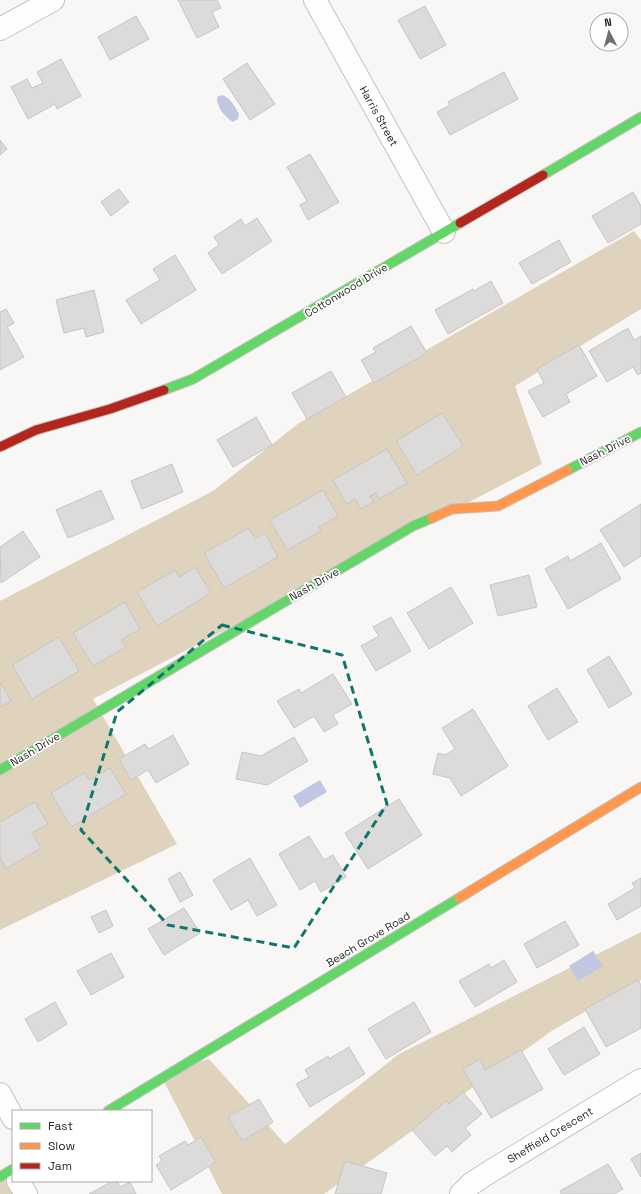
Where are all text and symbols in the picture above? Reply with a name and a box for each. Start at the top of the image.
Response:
north arrow [589,12,629,52]
text: N [604,15,612,29]
street label: Harris Street [357,83,401,149]
street label: Cottonwood Drive [302,260,390,320]
street label: Nash Drive [577,431,633,469]
street label: Nash Drive [287,564,341,604]
street label: Nash Drive [8,729,62,769]
street label: Beach Grove Road [323,908,413,970]
street label: Sheffield Crescent [504,1104,596,1166]
legend [12,1110,152,1182]
text: Fast [48,1118,73,1134]
text: Slow [48,1138,75,1154]
text: Jam [48,1158,72,1174]

